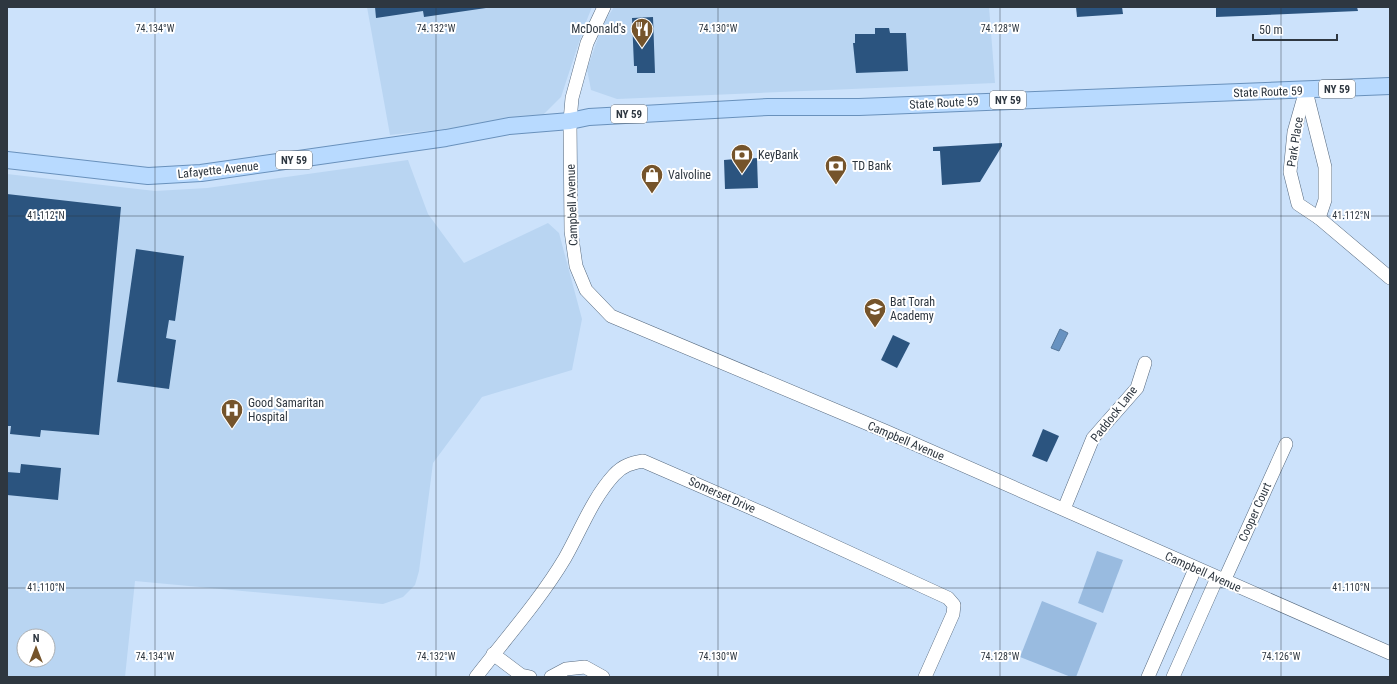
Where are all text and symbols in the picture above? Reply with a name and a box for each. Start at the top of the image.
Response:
restaurant icon: McDonald's [629,16,655,49]
scale bar [1253,16,1337,42]
place label: McDonald's [571,22,626,36]
text: 74.134°W [136,23,175,34]
text: 74.132°W [417,23,456,34]
text: 74.130°W [699,23,738,34]
text: 74.128°W [981,23,1020,34]
text: 50 m [1259,23,1283,37]
road number: NY 59 [1319,80,1355,98]
street label: State Route 59 [1233,84,1303,100]
road number: NY 59 [990,91,1026,109]
street label: State Route 59 [909,94,979,112]
road number: NY 59 [611,105,647,123]
street label: Park Place [1284,116,1306,168]
bank icon: KeyBank [729,142,755,175]
place label: KeyBank [758,148,799,162]
road number: NY 59 [276,151,312,169]
bank icon: TD Bank [823,153,849,186]
street label: Lafayette Avenue [177,159,260,181]
place label: TD Bank [852,159,892,173]
shop icon: Valvoline [639,162,665,195]
street label: Campbell Avenue [564,163,580,246]
place label: Valvoline [668,168,711,182]
text: 41.112°N [27,210,65,221]
text: 41.112°N [1332,210,1370,221]
place label: Bat Torah Academy [890,295,935,323]
school or university icon: Bat Torah Academy [862,296,888,329]
street label: Paddock Lane [1088,383,1140,445]
place label: Good Samaritan Hospital [248,396,324,424]
hospital icon: Good Samaritan Hospital [219,397,245,430]
street label: Campbell Avenue [866,419,947,464]
street label: Somerset Drive [686,474,758,516]
street label: Cooper Court [1236,480,1274,544]
street label: Campbell Avenue [1163,549,1244,595]
text: 41.110°N [27,582,65,593]
text: 41.110°N [1332,582,1370,593]
north arrow [16,628,56,668]
text: N [33,632,40,645]
text: 74.134°W [136,651,175,662]
text: 74.132°W [417,651,456,662]
text: 74.130°W [699,651,738,662]
text: 74.128°W [981,651,1020,662]
text: 74.126°W [1262,651,1301,662]

